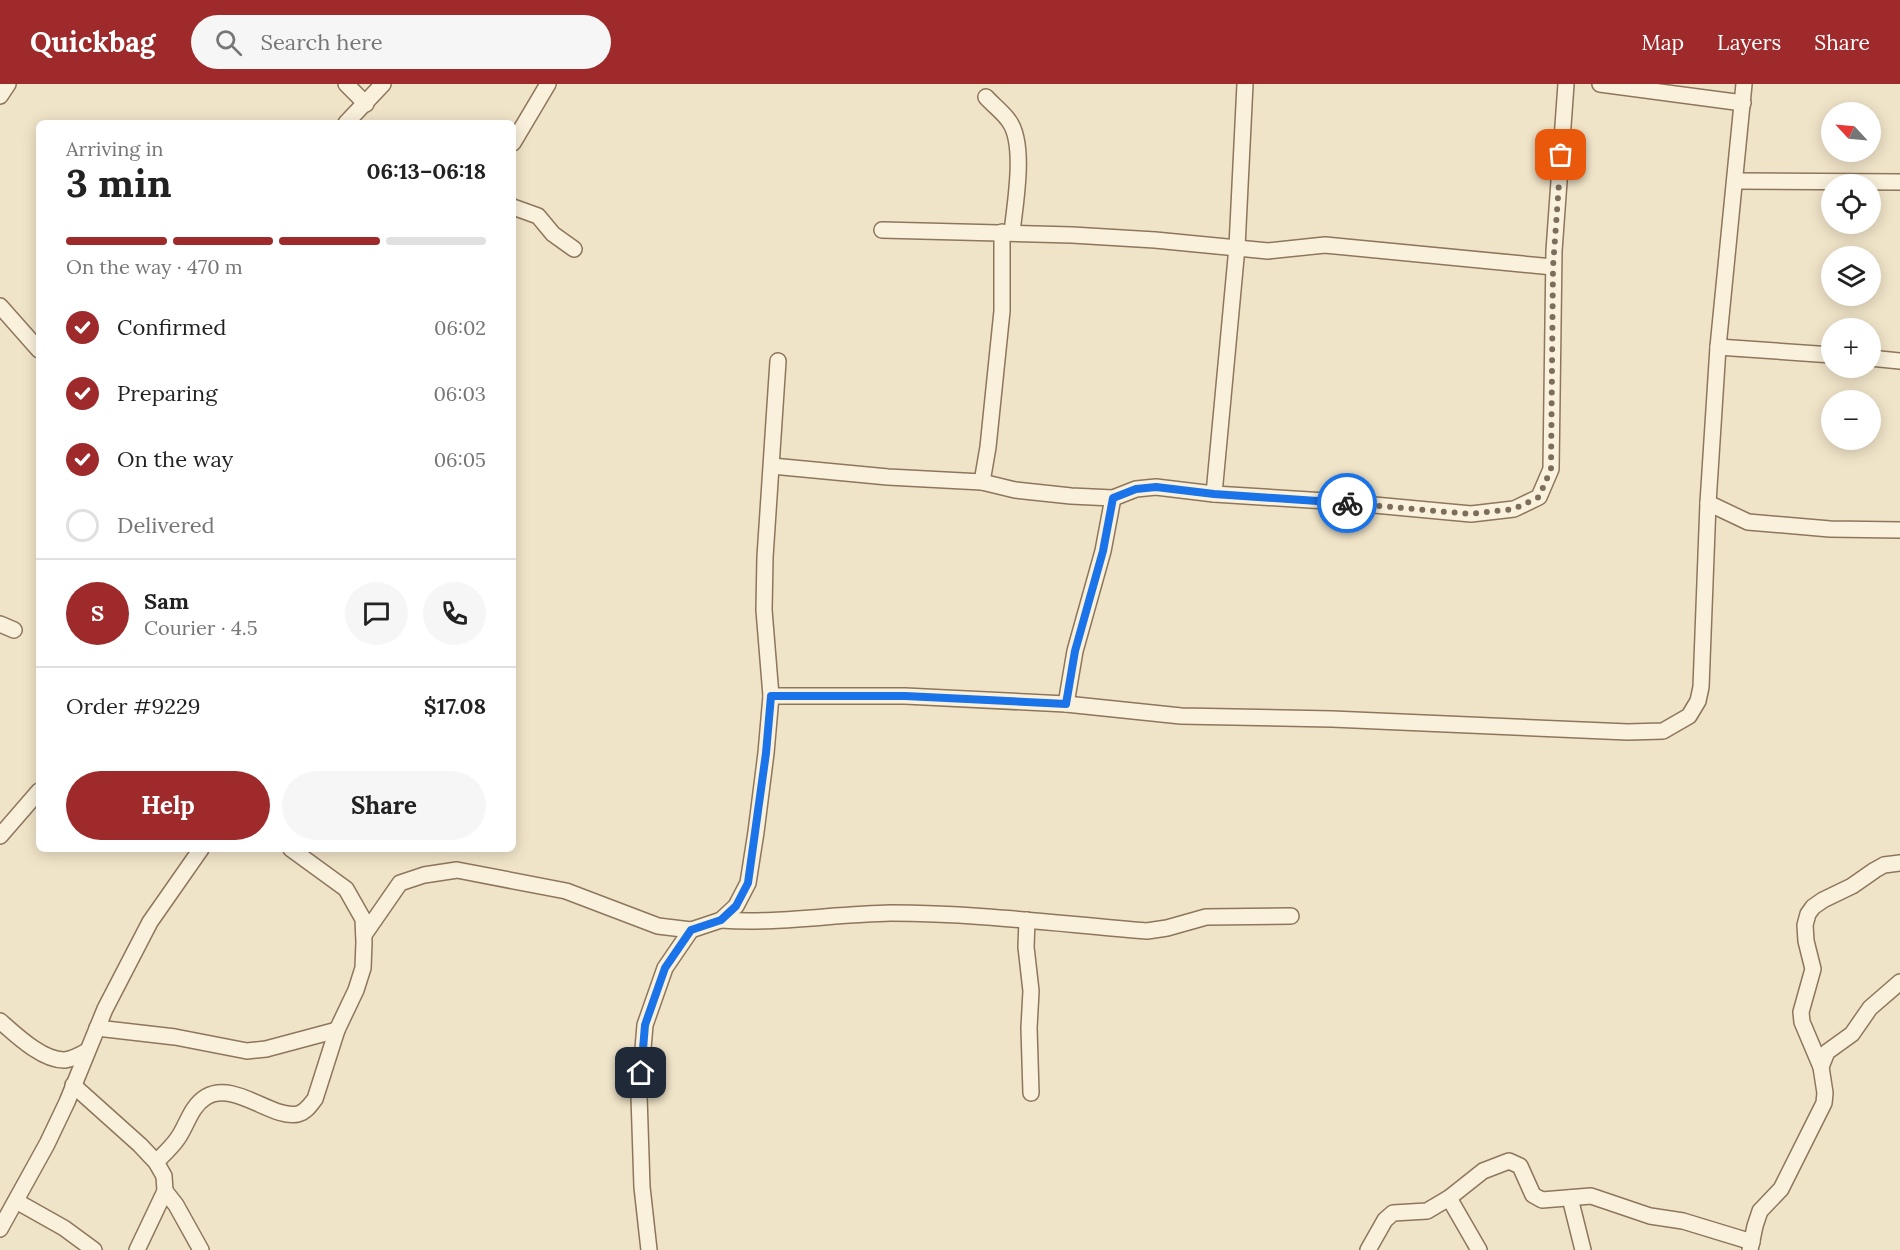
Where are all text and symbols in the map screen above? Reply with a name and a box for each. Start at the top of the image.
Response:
search box [191,15,611,69]
text: Quickbag [30,24,155,60]
icon: search [212,26,245,59]
text: Search here [260,28,383,56]
text: Map [1641,29,1684,56]
text: Layers [1717,29,1781,56]
text: Share [1814,29,1870,56]
north arrow [1821,102,1881,162]
map controls [1821,102,1881,450]
pin [1535,129,1586,180]
text: Arriving in [66,136,163,161]
icon: bag [1544,138,1577,171]
text: 06:13–06:18 [367,157,486,185]
text: 3 min [66,158,172,208]
button: locate [1821,174,1881,234]
button: layers [1821,246,1881,306]
text: On the way · 470 m [66,254,243,279]
icon: check [66,311,99,344]
text: Confirmed [117,313,226,341]
text: 06:02 [434,315,486,340]
button: + [1821,318,1881,378]
icon: check [66,377,99,410]
text: Preparing [117,379,217,407]
text: 06:03 [433,381,486,406]
button: − [1821,390,1881,450]
icon: check [66,443,99,476]
text: On the way [117,445,233,473]
text: 06:05 [434,447,486,472]
courier [1317,473,1377,533]
icon: bike [1331,487,1364,520]
text: Delivered [117,511,215,539]
button: chat [345,582,408,645]
button: phone [423,582,486,645]
text: Sam [144,587,189,615]
text: S [91,599,104,627]
text: Courier · 4.5 [144,615,258,640]
text: Order #9229 [66,692,201,720]
text: $17.08 [424,692,486,720]
button: Help [66,771,270,840]
button: Share [282,771,486,840]
pin [615,1047,666,1098]
icon: home [624,1056,657,1089]

